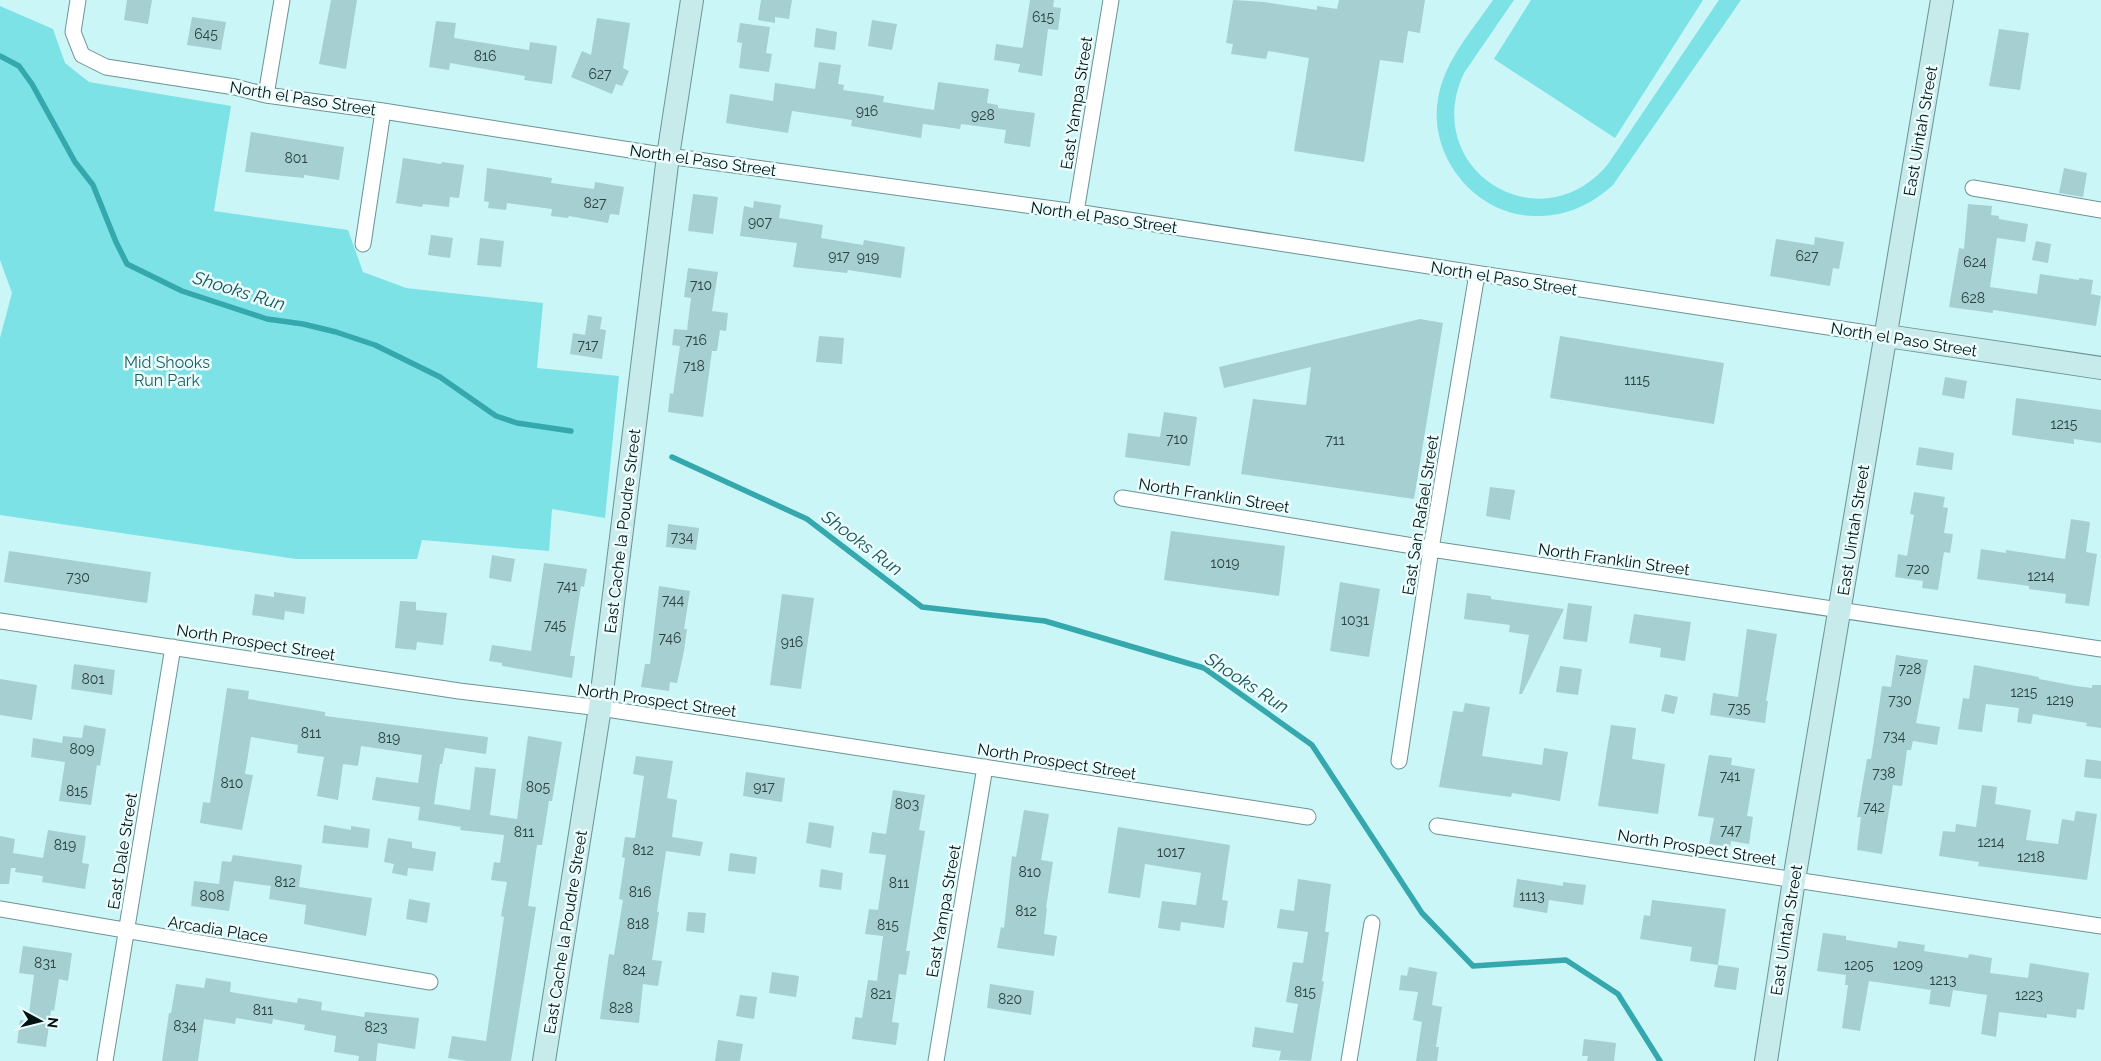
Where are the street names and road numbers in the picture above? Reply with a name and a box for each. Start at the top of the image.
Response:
street label: East Yampa Street [1057,35,1096,171]
street label: East Uintah Street [1900,64,1941,198]
street label: North el Paso Street [228,78,378,120]
street label: North el Paso Street [628,141,778,180]
street label: North el Paso Street [1029,198,1179,237]
street label: North el Paso Street [1429,258,1579,300]
street label: North el Paso Street [1829,319,1979,361]
street label: East Cache la Poudre Street [601,427,645,634]
street label: East San Rafael Street [1398,433,1443,597]
street label: East Uintah Street [1834,463,1873,597]
street label: North Franklin Street [1137,474,1291,517]
street label: North Franklin Street [1537,539,1691,580]
street label: North Prospect Street [175,621,337,665]
street label: North Prospect Street [576,680,738,721]
street label: North Prospect Street [976,740,1138,784]
street label: East Dale Street [104,791,141,911]
street label: North Prospect Street [1616,826,1778,870]
street label: East Cache la Poudre Street [540,828,591,1035]
street label: East Yampa Street [922,843,965,979]
street label: East Uintah Street [1767,863,1806,997]
street label: Arcadia Place [167,912,269,947]

